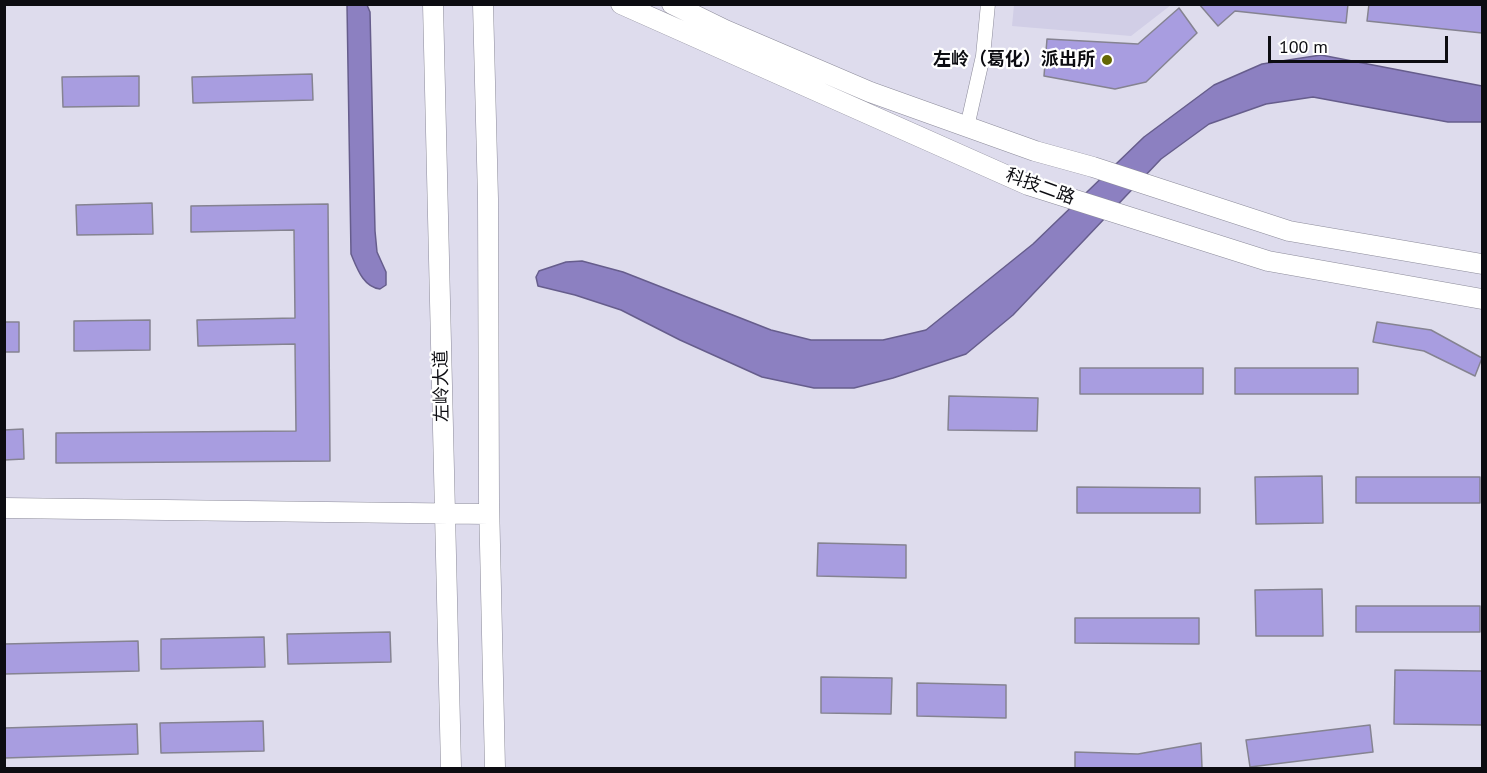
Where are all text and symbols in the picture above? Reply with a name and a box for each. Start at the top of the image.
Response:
scale bar [1271,24,1451,62]
text: 100 m [1279,35,1328,58]
place label: 左岭（葛化）派出所 [933,49,1095,71]
marker: 左岭（葛化）派出所 [1100,53,1114,67]
street label: 科技二路 [1002,165,1078,209]
street label: 左岭大道 [431,350,453,422]

